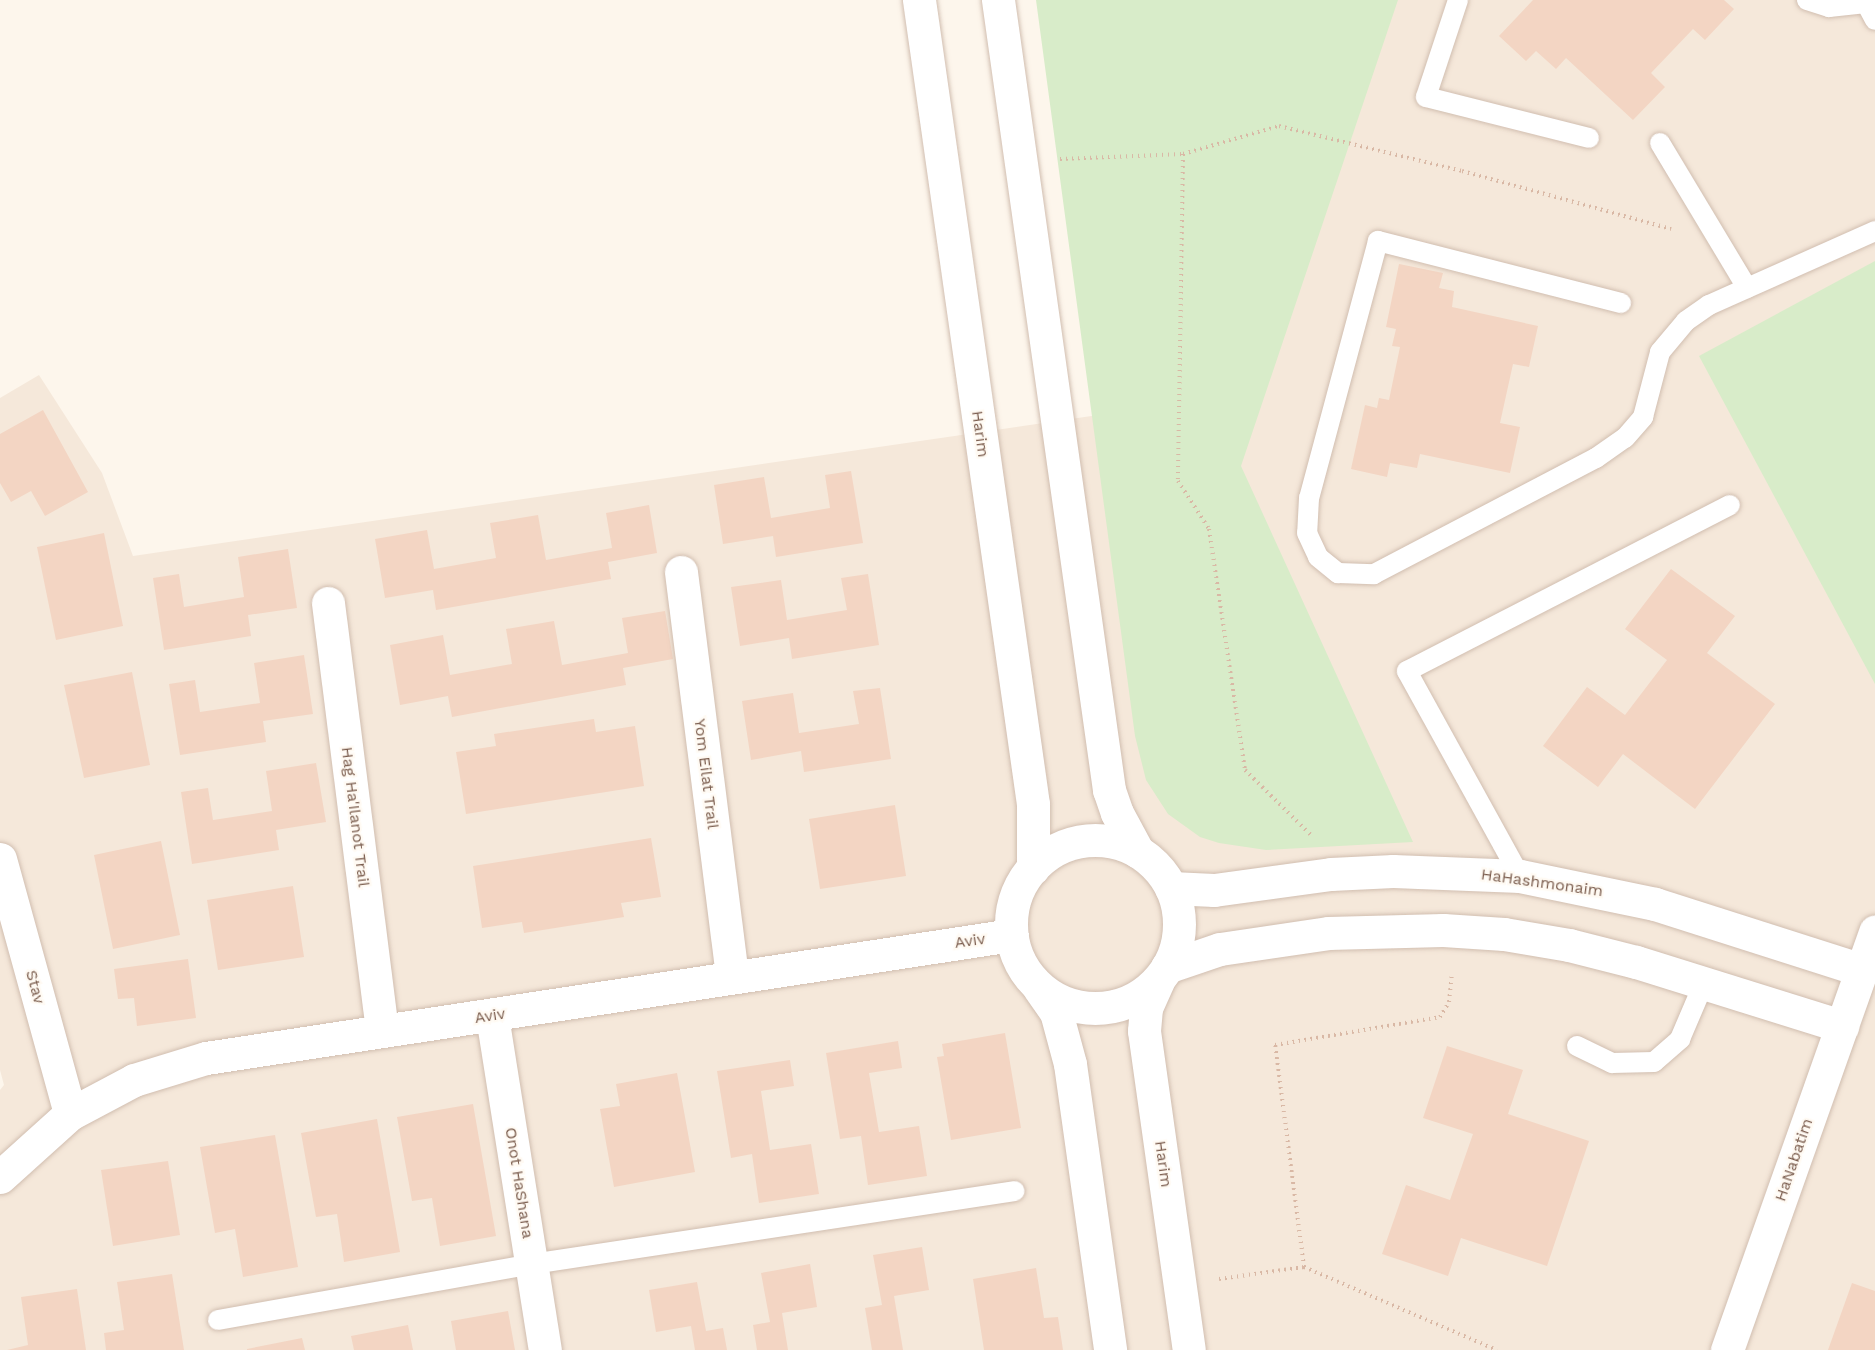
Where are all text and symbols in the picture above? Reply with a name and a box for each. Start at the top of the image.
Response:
street label: Harim [967,410,993,458]
street label: Yom Eilat Trail [690,717,722,831]
street label: Hag Ha'Ilanot Trail [337,746,373,888]
street label: HaHashmonaim [1480,865,1604,901]
street label: Aviv [953,929,987,953]
street label: Stav [21,968,49,1006]
street label: Aviv [473,1004,507,1028]
street label: HaNabatim [1771,1116,1817,1204]
street label: Onot HaShana [501,1126,537,1240]
street label: Harim [1150,1140,1176,1188]

